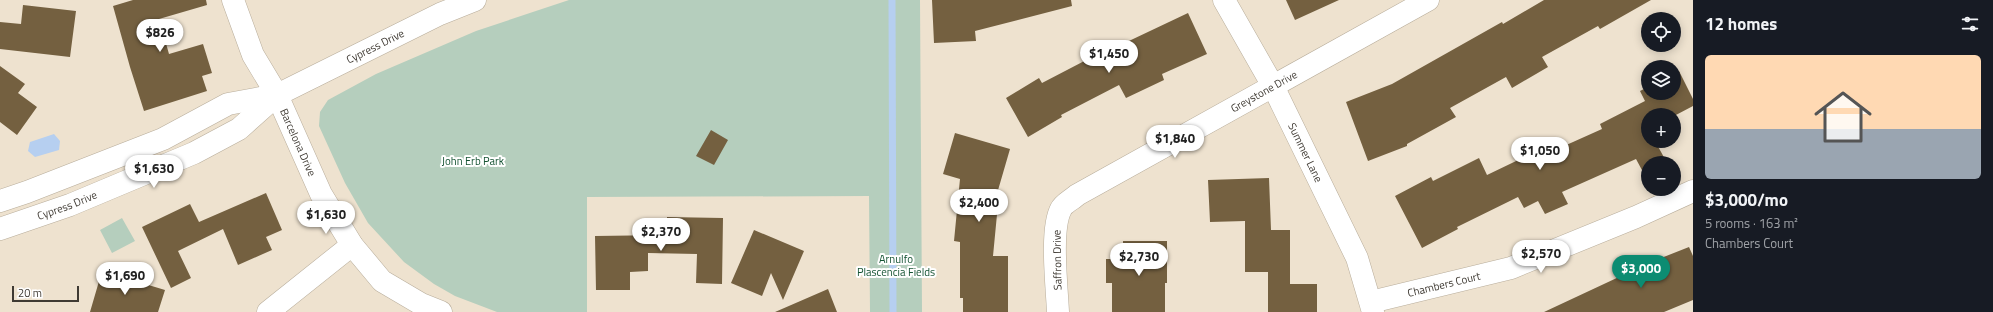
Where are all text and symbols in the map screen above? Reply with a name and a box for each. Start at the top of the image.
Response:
text: 12 homes [1705,11,1777,37]
map controls [1641,12,1681,196]
button: locate [1641,12,1681,52]
icon: filters [1959,13,1981,35]
pin: $826 [136,19,184,53]
text: $826 [145,22,175,42]
street label: Cypress Drive [343,25,407,67]
pin: $1,450 [1076,40,1142,74]
text: $1,450 [1089,43,1129,63]
button: layers [1641,60,1681,100]
street label: Greystone Drive [1228,66,1300,116]
icon: home [1807,81,1879,153]
street label: Barcelona Drive [276,106,320,179]
button: + [1641,108,1681,148]
street label: Summer Lane [1284,120,1327,185]
pin: $1,840 [1142,125,1208,159]
text: $1,840 [1155,128,1195,148]
pin: $1,050 [1507,137,1573,171]
text: $1,050 [1520,140,1560,160]
park label: John Erb Park [442,153,505,169]
pin: $1,630 [121,155,187,189]
button: − [1641,156,1681,196]
text: $1,630 [134,158,174,178]
street label: Cypress Drive [35,186,100,224]
text: $3,000/mo [1705,187,1788,213]
pin: $2,400 [946,189,1012,223]
text: $2,400 [959,192,999,212]
pin: $1,630 [293,201,359,235]
text: $1,630 [306,204,346,224]
text: 5 rooms · 163 m² [1705,213,1798,233]
pin: $2,370 [628,218,694,252]
text: $2,370 [641,221,681,241]
street label: Saffron Drive [1048,229,1066,290]
text: Chambers Court [1705,233,1793,253]
pin: $2,570 [1508,240,1574,274]
pin: $2,730 [1106,243,1172,277]
text: $2,570 [1521,243,1561,263]
text: $2,730 [1119,246,1159,266]
park label: Arnulfo Plascencia Fields [857,251,935,280]
pin: $3,000 [1608,255,1674,289]
text: $3,000 [1621,258,1661,278]
pin: $1,690 [92,262,158,296]
text: $1,690 [105,265,145,285]
street label: Chambers Court [1406,268,1482,301]
scale bar [12,284,79,303]
text: 20 m [18,285,42,301]

